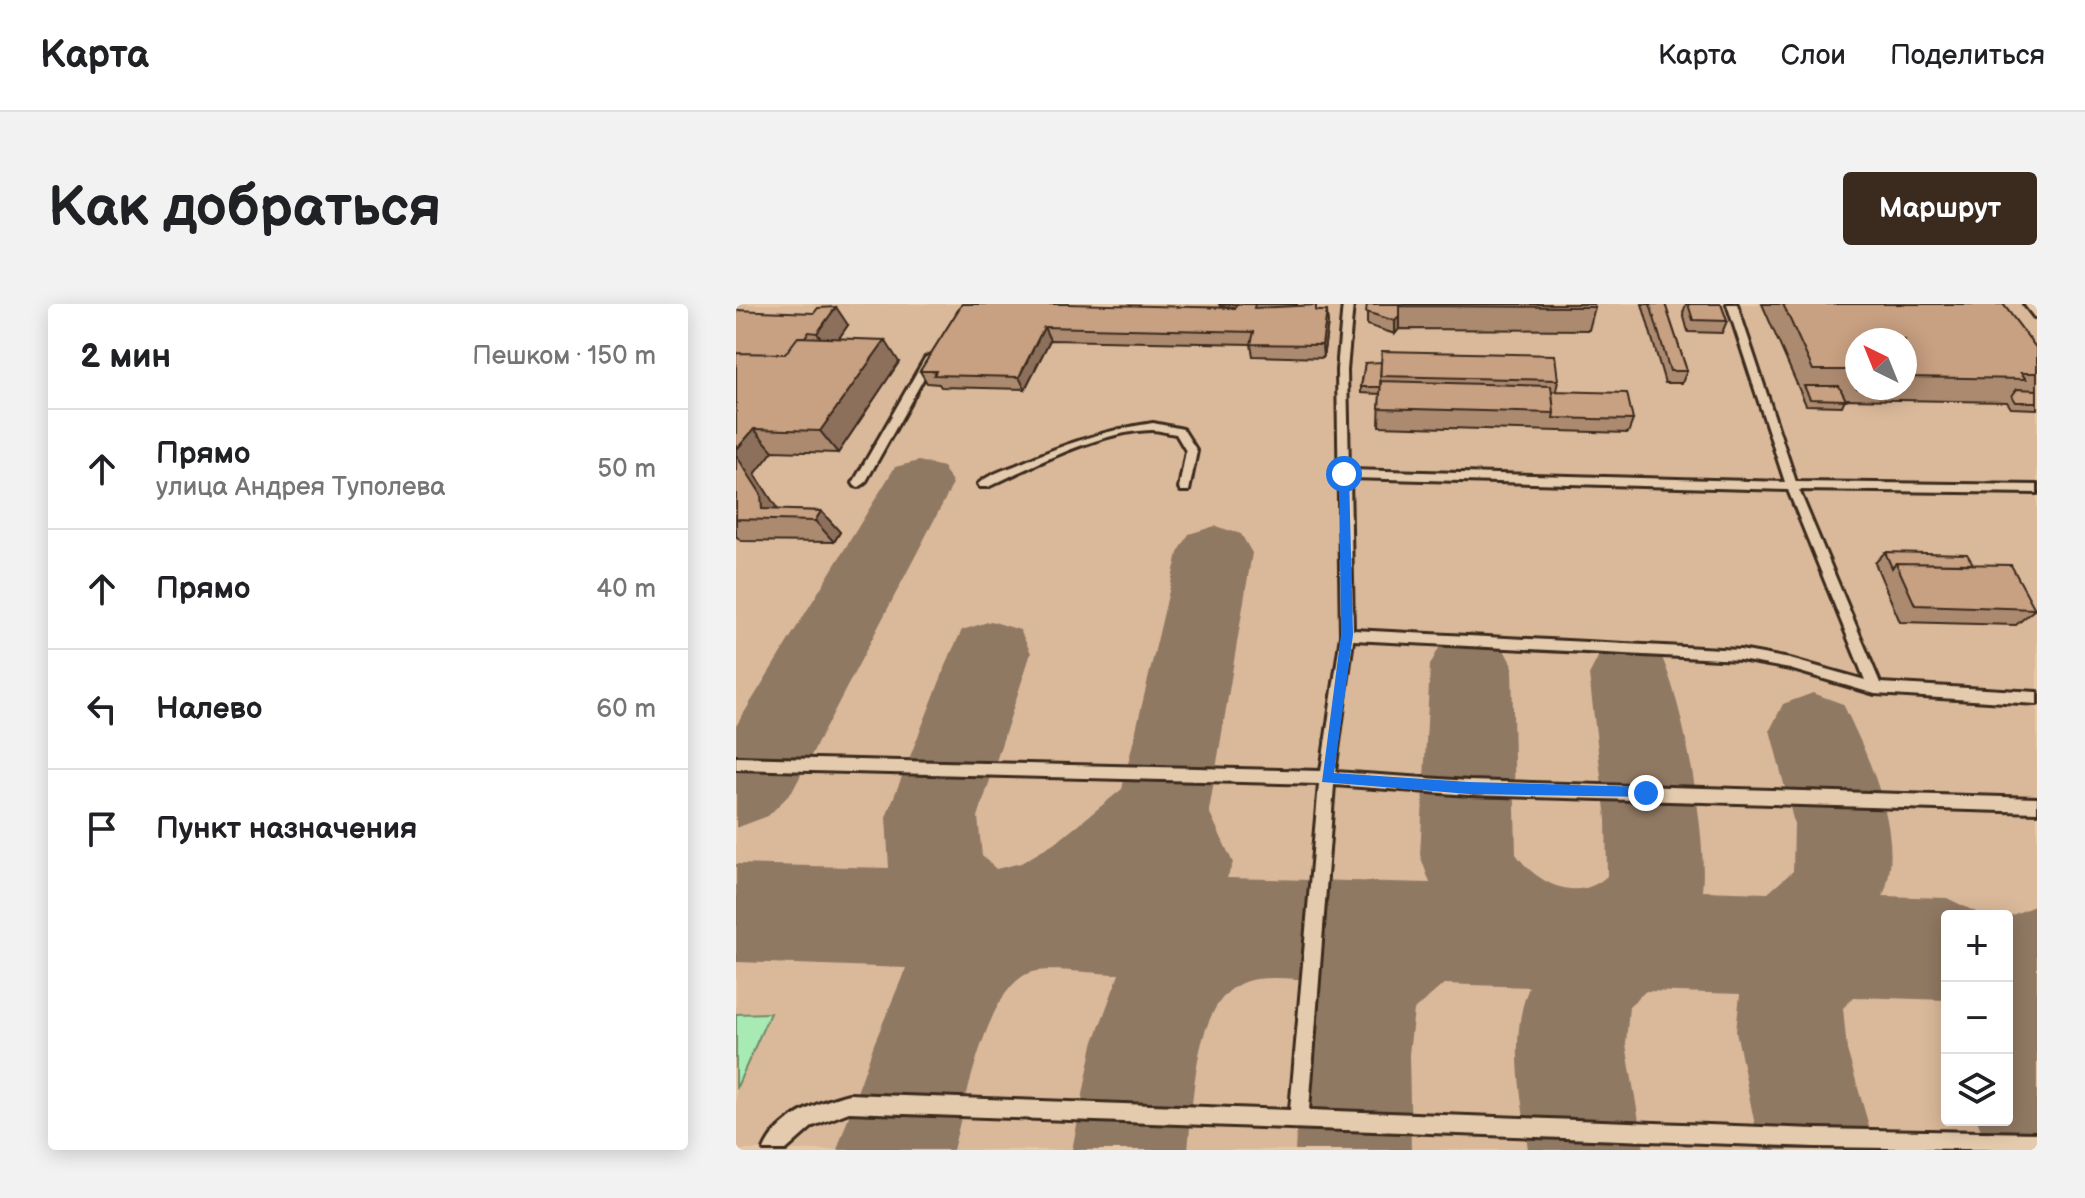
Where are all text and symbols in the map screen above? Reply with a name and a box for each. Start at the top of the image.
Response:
text: Карта [40,33,149,78]
text: Карта [1658,39,1737,72]
text: Слои [1781,39,1846,72]
text: Поделиться [1890,39,2045,72]
button: Маршрут [1843,172,2037,245]
text: Как добраться [48,175,441,242]
north arrow [1845,328,1917,400]
text: 2 мин [80,336,171,377]
text: Пешком · 150 m [472,341,656,372]
text: Прямо [156,436,250,472]
icon: ahead [80,447,124,491]
text: 50 m [597,454,656,485]
route start [1326,456,1362,492]
text: улица Андрея Туполева [156,472,446,503]
icon: ahead [80,567,124,611]
text: Прямо [156,571,250,607]
text: 40 m [596,574,656,605]
icon: left [80,687,124,731]
text: Налево [156,691,262,727]
text: 60 m [596,694,656,725]
route end [1628,775,1664,811]
icon: arrive [80,807,124,851]
text: Пункт назначения [156,811,417,847]
map controls [1941,910,2013,1126]
button: + [1941,910,2013,982]
button: − [1941,982,2013,1054]
button: layers [1941,1054,2013,1126]

